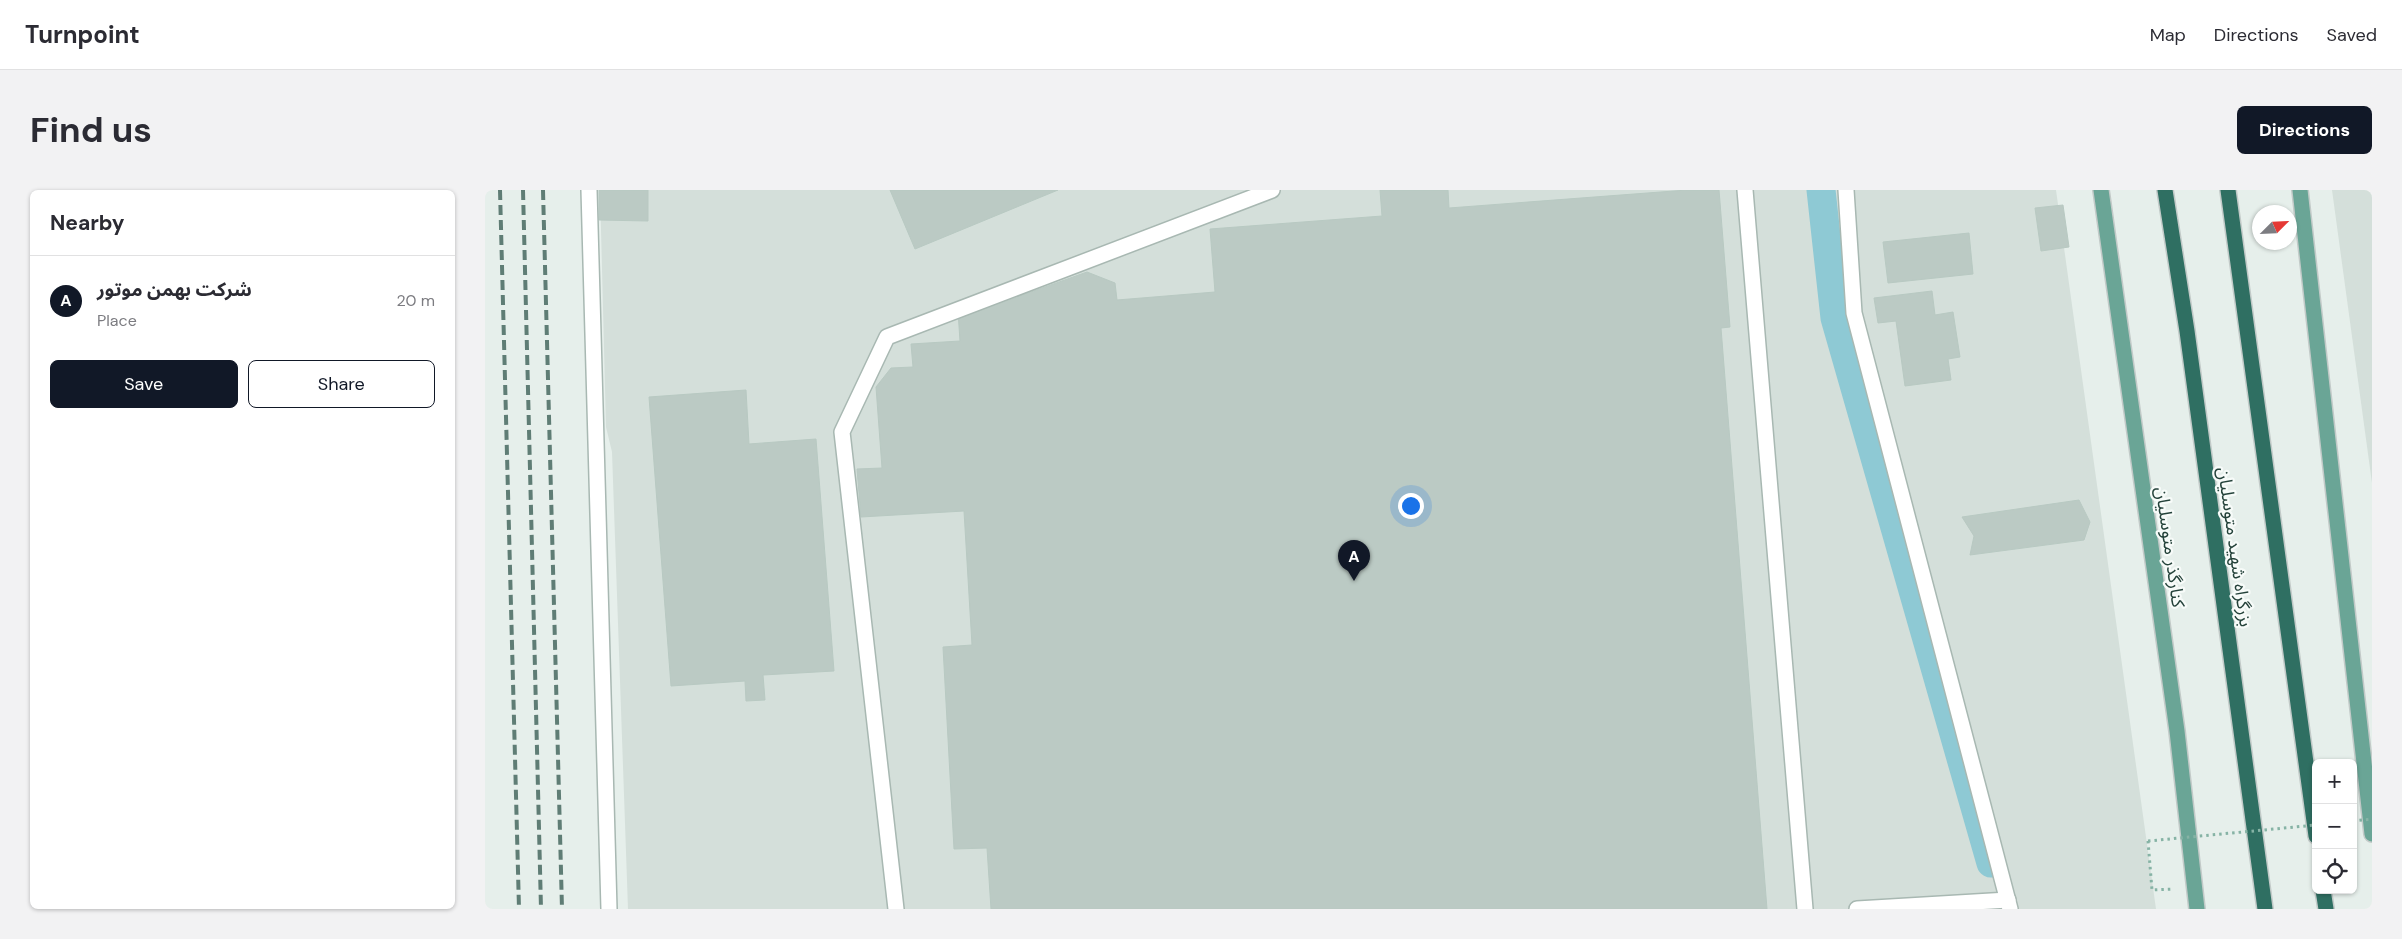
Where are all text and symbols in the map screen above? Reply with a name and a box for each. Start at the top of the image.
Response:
text: Turnpoint [25,19,140,50]
text: Map [2150,23,2186,47]
text: Directions [2214,23,2299,47]
text: Saved [2327,23,2377,47]
button: Directions [2237,106,2372,154]
text: Find us [30,107,152,153]
north arrow [2252,205,2297,250]
text: Nearby [50,209,124,237]
text: شركت بهمن موتور [97,277,252,302]
text: A [60,290,72,311]
text: 20 m [396,290,435,311]
text: Place [97,310,137,331]
button: Save [50,360,238,408]
button: Share [248,360,435,408]
street label: بزرگراه شهید متوسلیان [2212,466,2258,628]
street label: کنارگذر متوسلیان [2150,485,2190,609]
your location [1398,493,1424,519]
pin: A [1338,540,1370,581]
map controls [2312,759,2357,894]
button: + [2312,759,2357,804]
button: − [2312,804,2357,849]
button: locate [2312,849,2357,894]

